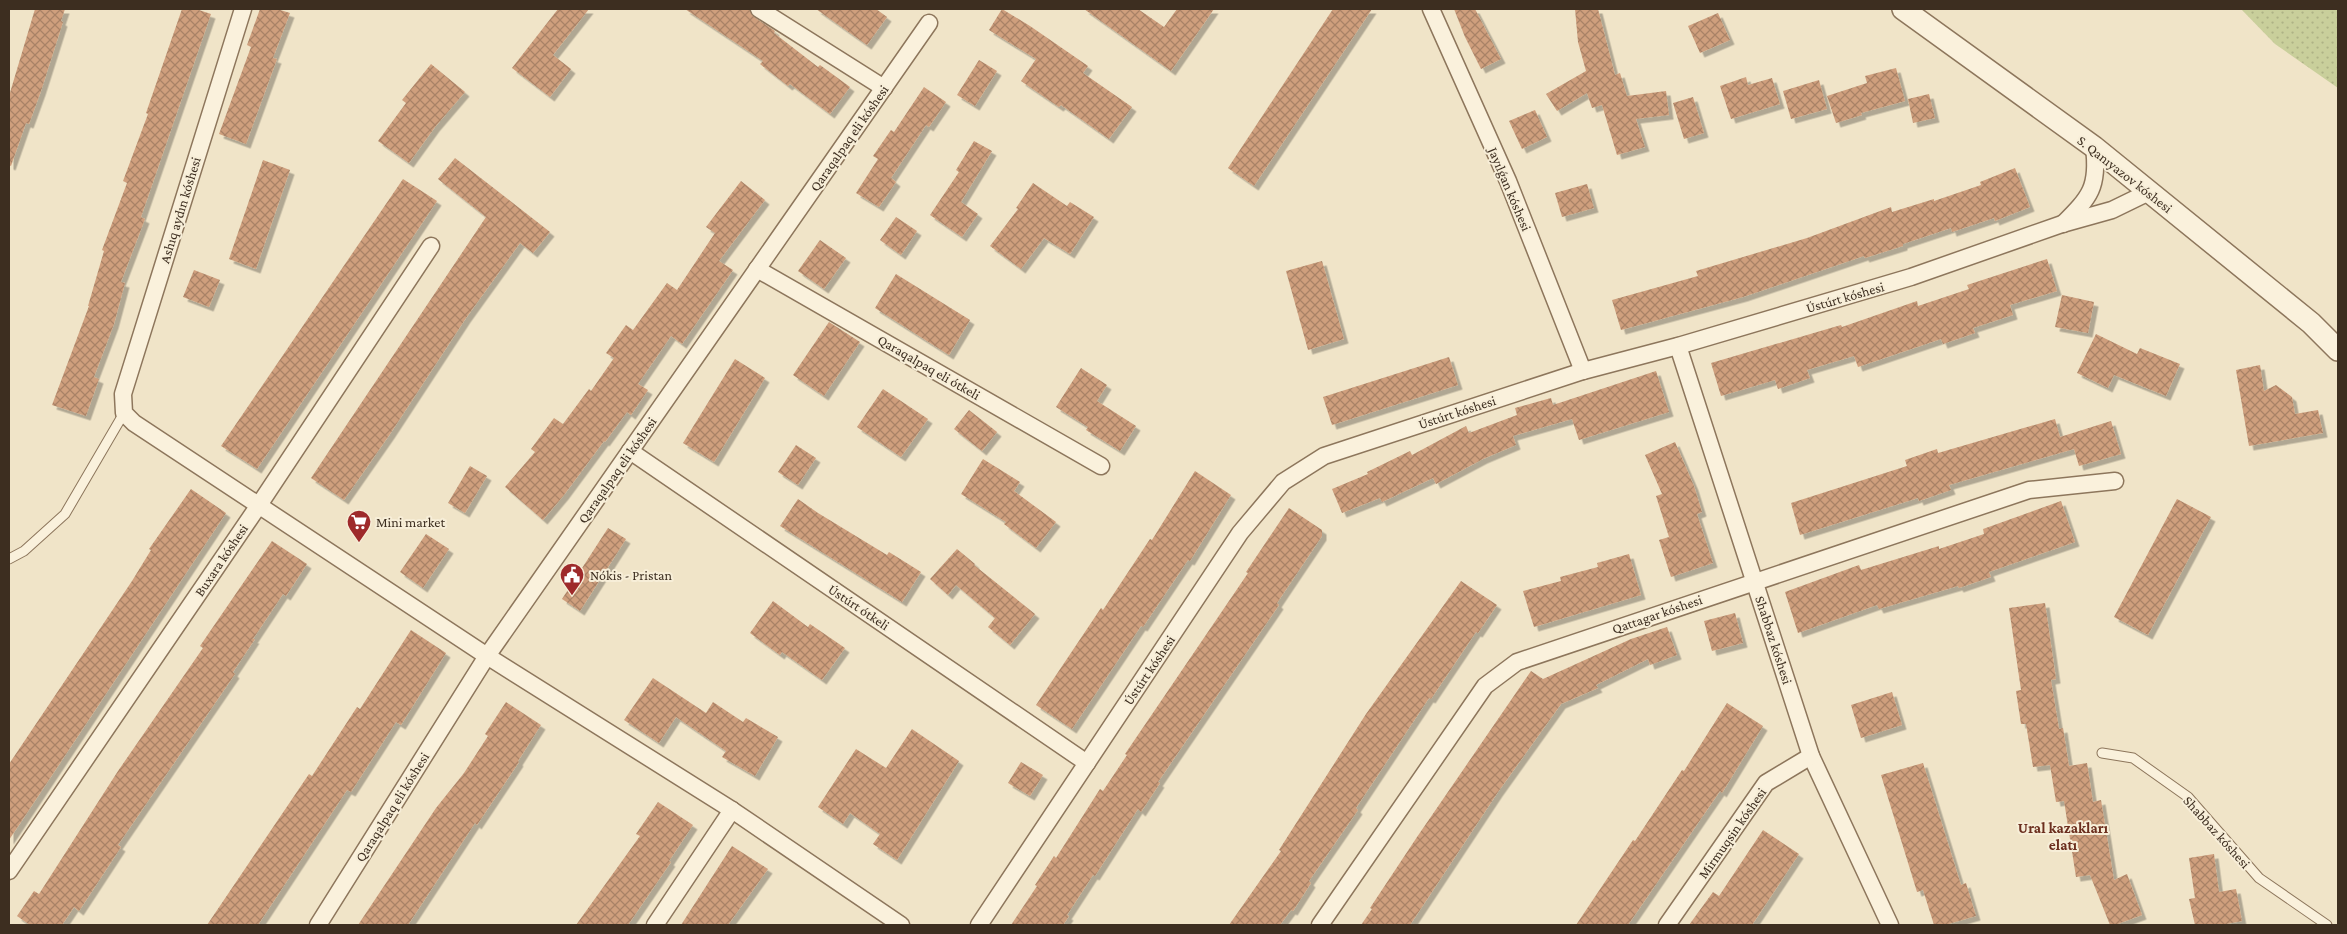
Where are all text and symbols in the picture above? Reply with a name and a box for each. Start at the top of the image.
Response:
street label: Qaraqalpaq eli kóshesi [806,82,892,194]
street label: S. Qanıyazov kóshesi [2074,132,2176,216]
street label: Jayılǵan kóshesi [1484,143,1535,234]
street label: Ashıq aydın kóshesi [156,155,204,265]
street label: Ústúrt kóshesi [1804,278,1886,316]
street label: Qaraqalpaq eli ótkeli [875,331,983,403]
street label: Ústúrt kóshesi [1416,392,1498,432]
street label: Qaraqalpaq eli kóshesi [574,414,660,526]
supermarket icon: Mini market [346,509,372,543]
place label: Mini market [376,514,445,530]
street label: Buxara kóshesi [191,521,251,599]
public building icon: Nókis - Pristan [559,562,585,596]
place label: Nókis - Pristan [590,567,672,583]
street label: Ústúrt ótkeli [825,581,893,633]
street label: Qattagar kóshesi [1610,591,1704,637]
street label: Shabbaz kóshesi [1752,594,1796,686]
street label: Ústúrt kóshesi [1120,632,1178,708]
street label: Qaraqalpaq eli kóshesi [352,749,432,865]
street label: Mirmuqsin kóshesi [1695,784,1770,882]
street label: Shabbaz kóshesi [2180,793,2254,872]
district label: Ural kazakları elatı [2018,820,2109,853]

